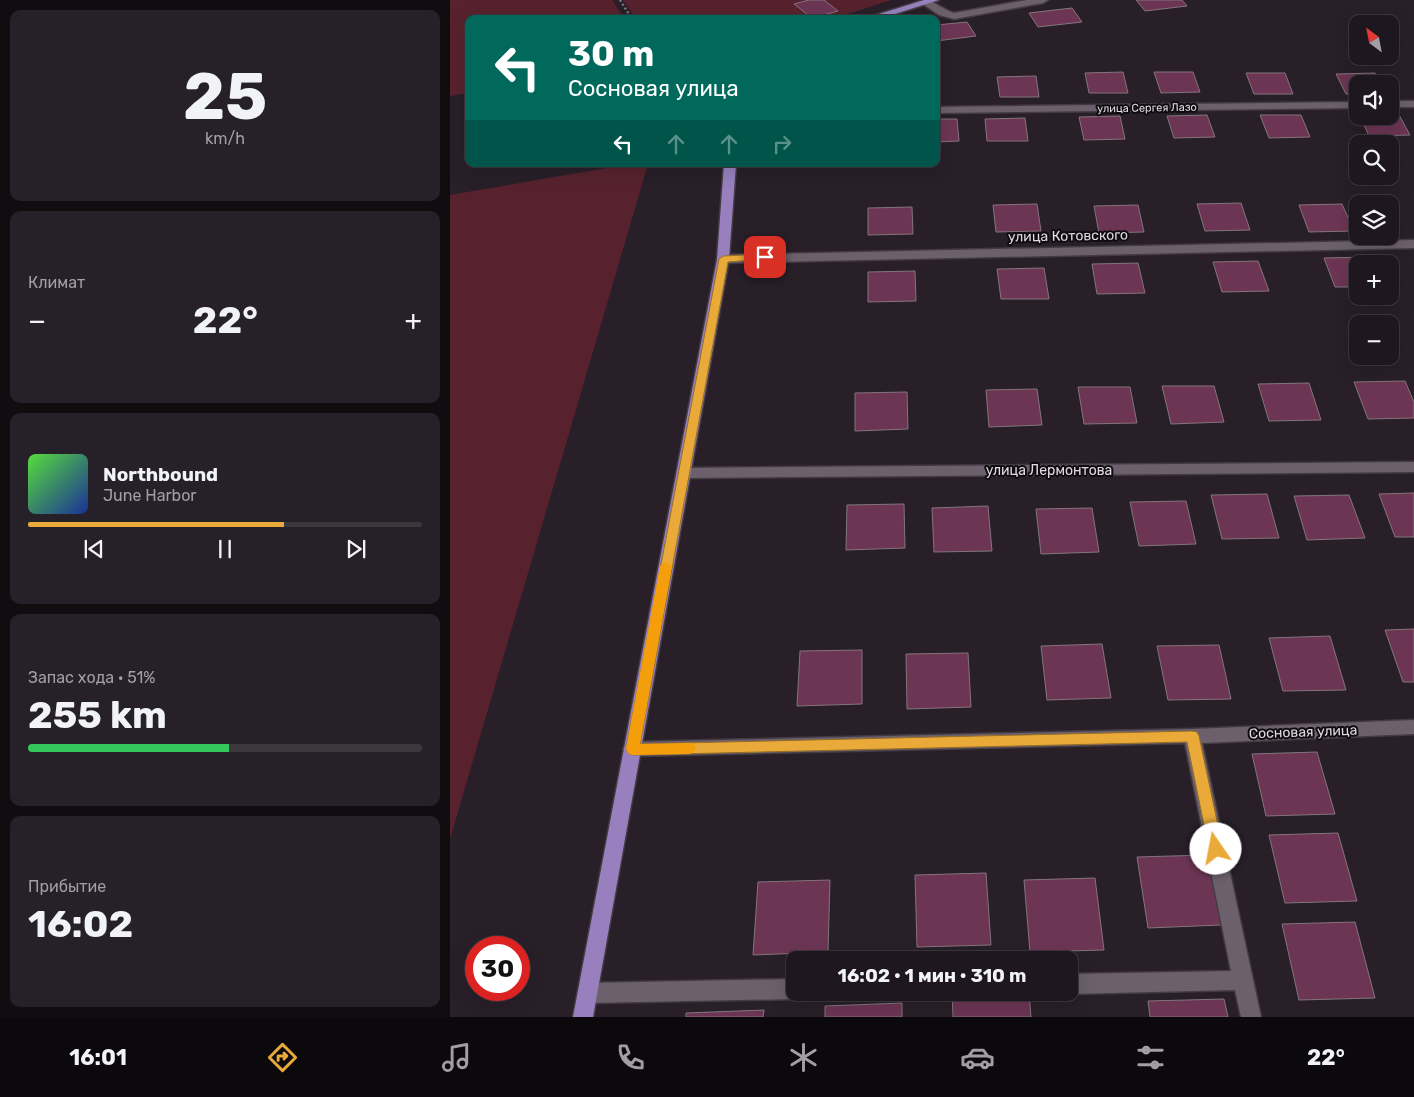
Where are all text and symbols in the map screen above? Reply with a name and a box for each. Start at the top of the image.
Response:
north arrow [1349,15,1399,65]
map controls [1349,15,1399,365]
text: 30 m [568,33,654,75]
icon: left [485,35,550,100]
text: 25 [183,58,267,135]
text: Сосновая улица [568,75,739,102]
button: sound [1349,75,1399,125]
street label: улица Сергея Лазо [1097,101,1197,115]
text: km/h [205,129,245,148]
icon: left [609,130,637,158]
icon: ahead [662,130,690,158]
icon: ahead [715,130,743,158]
icon: right [768,130,796,158]
button: search [1349,135,1399,185]
button: layers [1349,195,1399,245]
street label: улица Котовского [1008,226,1128,246]
pin [744,236,786,278]
icon: arrive [751,243,779,271]
button: + [1349,255,1399,305]
text: Климат [28,273,85,292]
text: 22° [193,297,258,343]
text: − [28,304,46,337]
text: + [405,304,422,337]
button: − [1349,315,1399,365]
street label: улица Лермонтова [986,462,1112,479]
text: Northbound [103,463,218,486]
text: June Harbor [103,486,196,505]
icon: previous [80,535,108,563]
icon: pause [211,535,239,563]
icon: next [342,535,370,563]
text: Запас хода · 51% [28,668,155,687]
text: 255 km [28,692,167,738]
street label: Сосновая улица [1248,722,1358,742]
position arrow [1189,822,1241,874]
text: Прибытие [28,877,106,896]
text: 16:02 [28,901,133,947]
speed limit sign: 30 [465,936,530,1001]
text: 16:02 · 1 мин · 310 m [838,964,1026,987]
icon: directions [265,1040,300,1075]
icon: music [439,1040,474,1075]
icon: phone [613,1040,648,1075]
icon: climate [786,1040,821,1075]
icon: car [960,1040,995,1075]
icon: filters [1133,1040,1168,1075]
text: 16:01 [69,1044,127,1071]
text: 22° [1307,1044,1345,1071]

